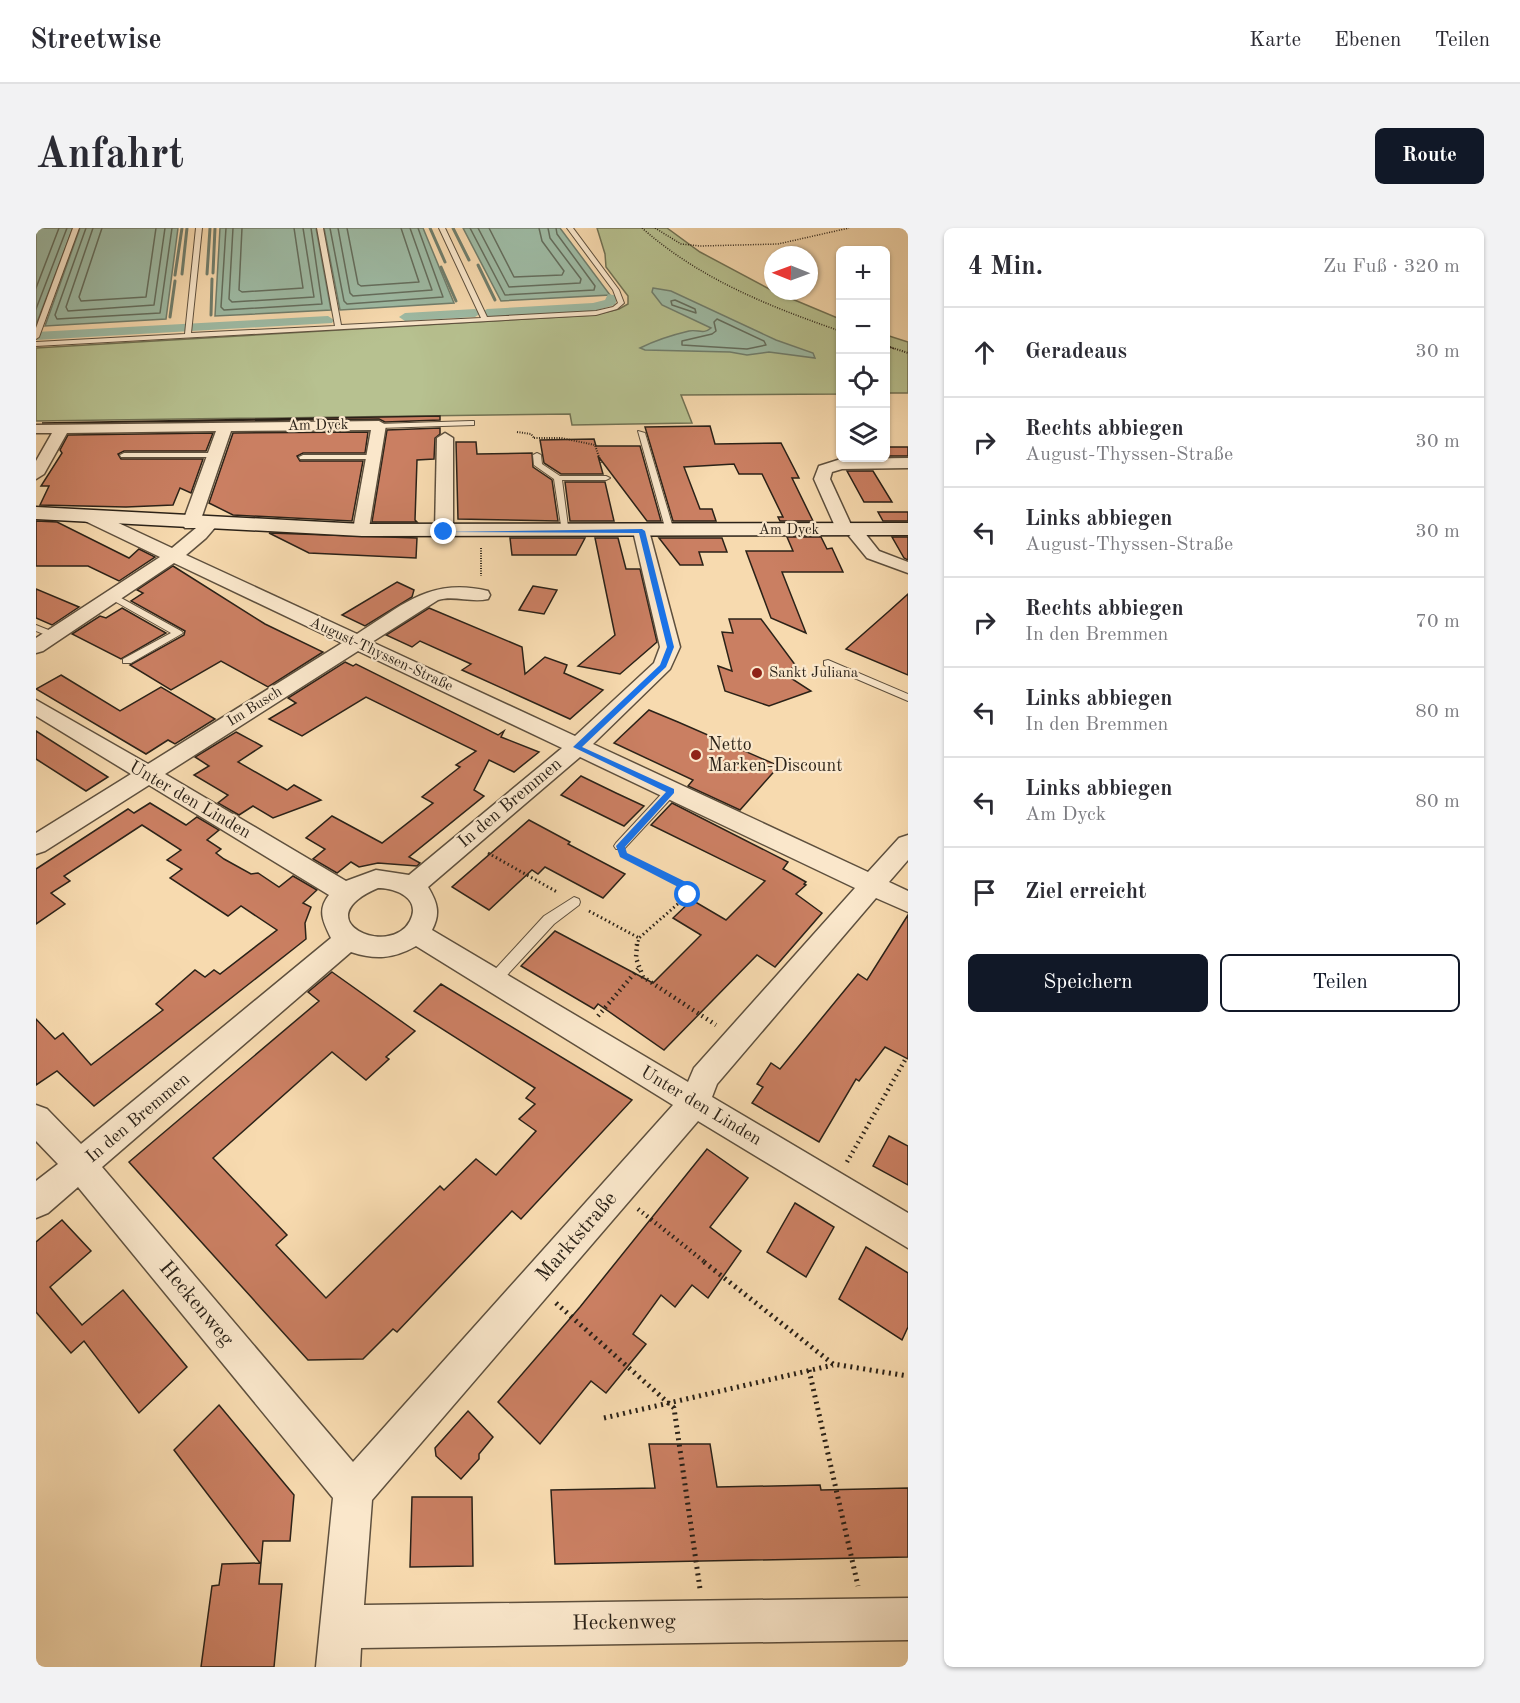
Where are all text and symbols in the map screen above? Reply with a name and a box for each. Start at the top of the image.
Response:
text: Streetwise [30,27,162,55]
text: Karte [1249,30,1301,51]
text: Ebenen [1334,30,1401,51]
text: Teilen [1434,30,1490,51]
button: Route [1375,128,1484,184]
text: Anfahrt [36,135,184,177]
north arrow [764,246,818,300]
map controls [836,246,890,462]
button: + [836,246,890,300]
text: 4 Min. [968,254,1043,280]
text: Zu Fuß · 320 m [1323,257,1460,277]
button: − [836,300,890,354]
icon: ahead [968,336,1001,369]
text: Geradeaus [1025,341,1127,363]
text: 30 m [1415,342,1460,362]
button: locate [836,354,890,408]
button: layers [836,408,890,462]
street label: Am Dyck [287,418,349,434]
text: Rechts abbiegen [1025,418,1184,440]
icon: right [968,426,1001,459]
text: 30 m [1415,432,1460,452]
text: August-Thyssen-Straße [1025,445,1233,465]
text: Links abbiegen [1025,508,1173,530]
icon: left [968,516,1001,549]
route end [430,518,456,544]
text: 30 m [1415,522,1460,542]
street label: Am Dyck [759,523,820,538]
text: August-Thyssen-Straße [1025,535,1233,555]
text: Rechts abbiegen [1025,598,1184,620]
icon: right [968,606,1001,639]
text: 70 m [1415,612,1460,632]
street label: August-Thyssen-Straße [307,615,455,695]
text: In den Bremmen [1025,625,1168,645]
marker: Sankt Juliana [750,666,764,680]
place label: Sankt Juliana [769,666,859,681]
street label: Im Busch [225,684,285,730]
text: Links abbiegen [1025,688,1173,710]
icon: left [968,696,1001,729]
text: 80 m [1415,702,1460,722]
text: In den Bremmen [1025,715,1168,735]
place label: Netto Marken-Discount [708,736,843,775]
marker: Netto Marken-Discount [689,748,703,762]
street label: In den Bremmen [455,754,565,851]
street label: Unter den Linden [126,758,254,842]
text: Links abbiegen [1025,778,1173,800]
icon: left [968,786,1001,819]
text: 80 m [1415,792,1460,812]
text: Am Dyck [1025,805,1106,825]
icon: arrive [968,876,1001,909]
route start [674,881,700,907]
text: Ziel erreicht [1025,881,1146,903]
button: Speichern [968,954,1208,1012]
button: Teilen [1220,954,1460,1012]
street label: Unter den Linden [638,1063,765,1149]
street label: In den Bremmen [83,1069,193,1166]
street label: Marktstraße [533,1188,621,1286]
street label: Heckenweg [155,1258,238,1351]
street label: Heckenweg [572,1612,677,1634]

